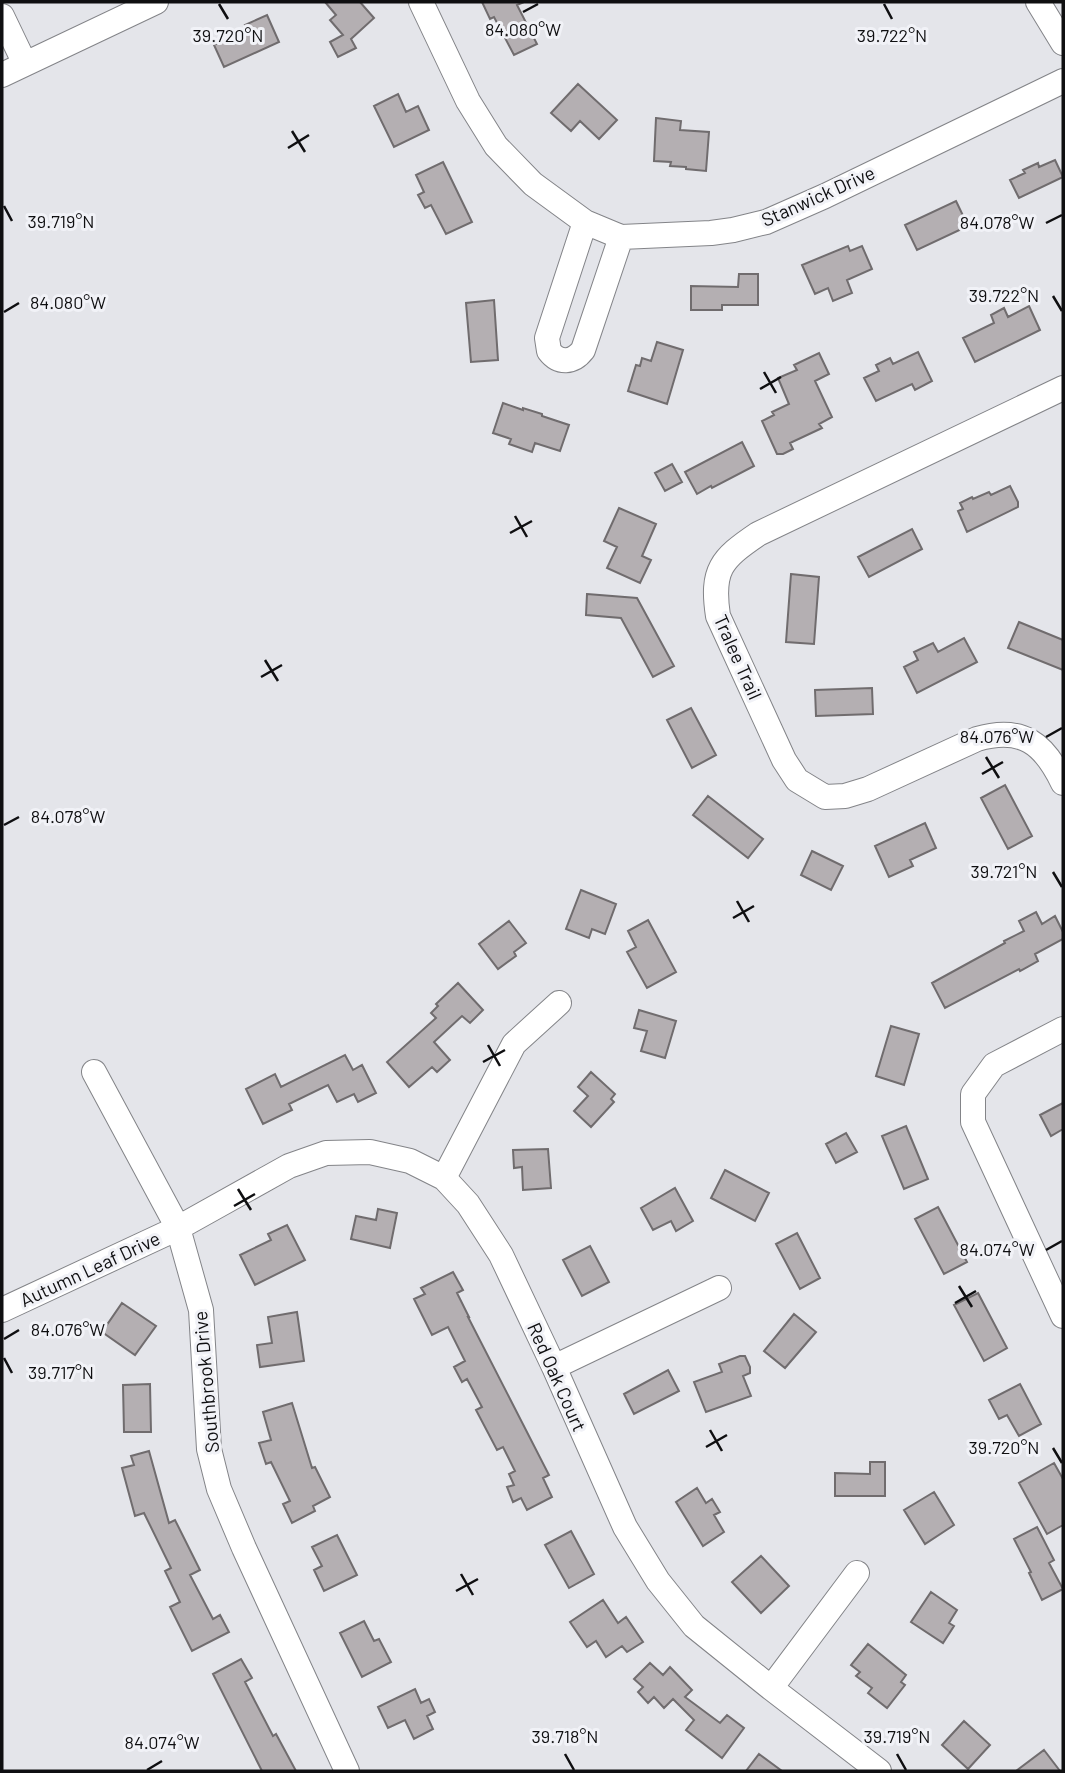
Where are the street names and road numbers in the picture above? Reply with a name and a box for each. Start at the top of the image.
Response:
street label: Stanwick Drive [757,160,878,231]
street label: Tralee Trail [710,611,767,703]
street label: Autumn Leaf Drive [16,1226,163,1311]
street label: Southbrook Drive [188,1310,223,1454]
street label: Red Oak Court [523,1319,592,1435]

